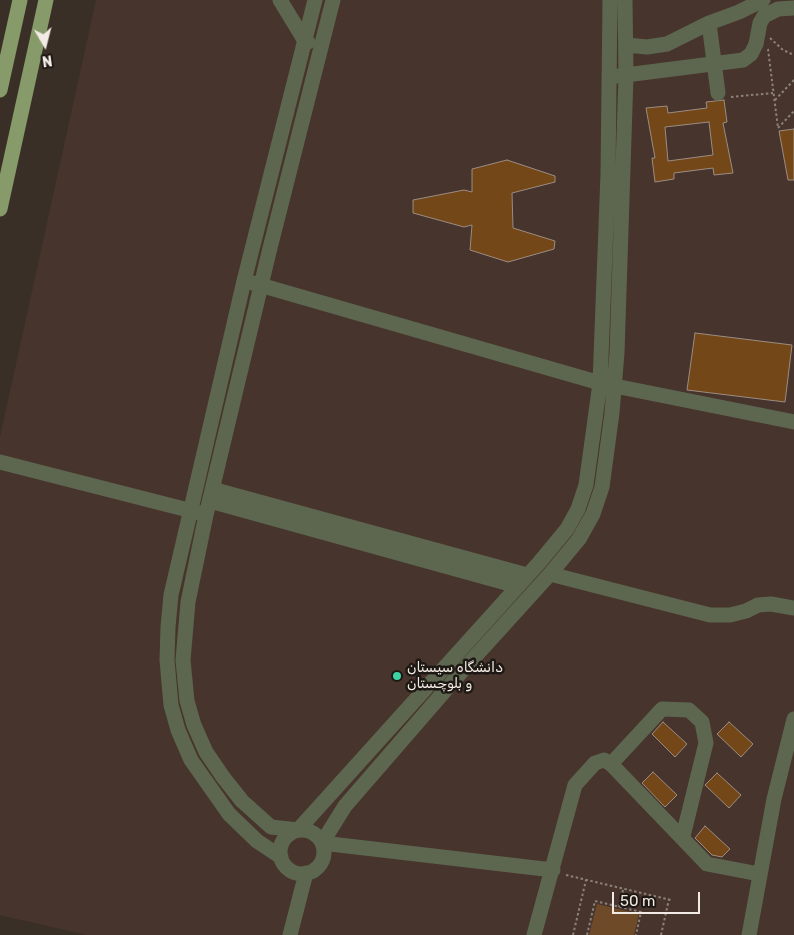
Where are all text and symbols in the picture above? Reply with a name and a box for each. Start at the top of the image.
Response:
north arrow [20,20,70,70]
text: N [41,51,53,69]
place label: دانشگاه سیستان و بلوچستان [407,660,503,692]
marker: دانشگاه سیستان و بلوچستان [391,670,403,682]
scale bar [614,882,702,914]
text: 50 m [620,892,655,910]

